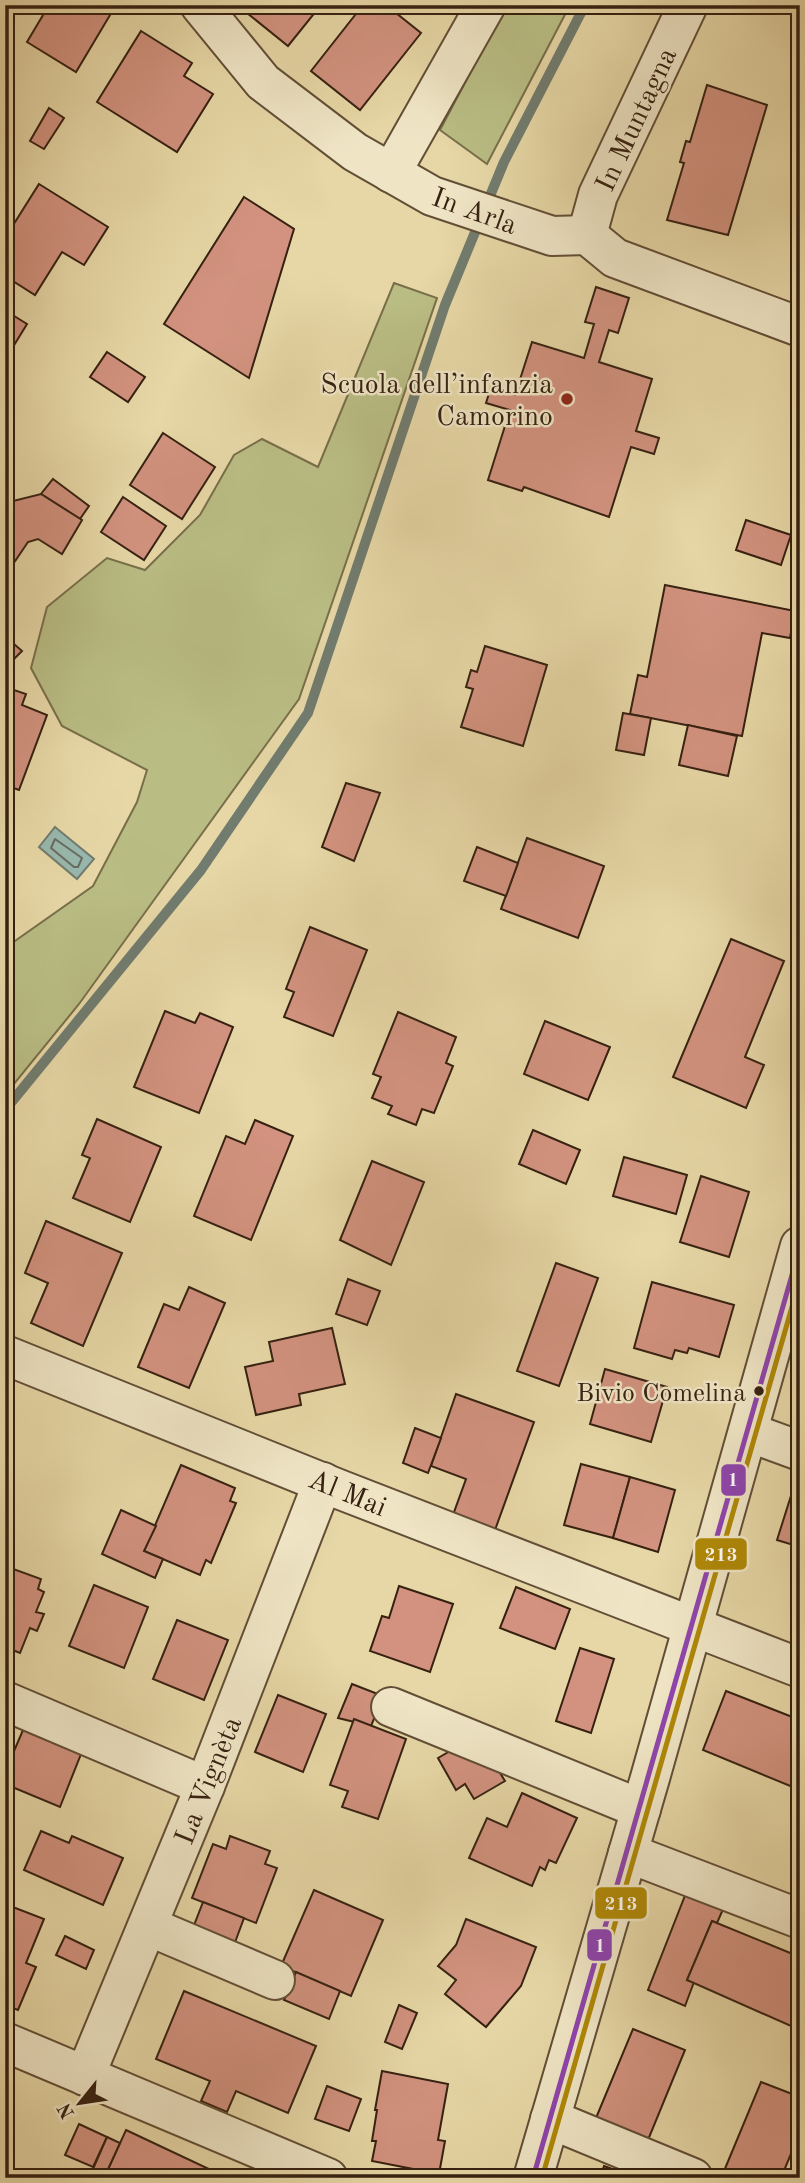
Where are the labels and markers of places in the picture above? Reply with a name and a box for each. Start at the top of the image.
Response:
place label: Scuola dell’infanzia Camorino [320,372,553,432]
marker: Scuola dell’infanzia Camorino [559,391,575,407]
place label: Bivio Comelina [576,1381,746,1407]
marker: Bivio Comelina [752,1384,766,1398]

